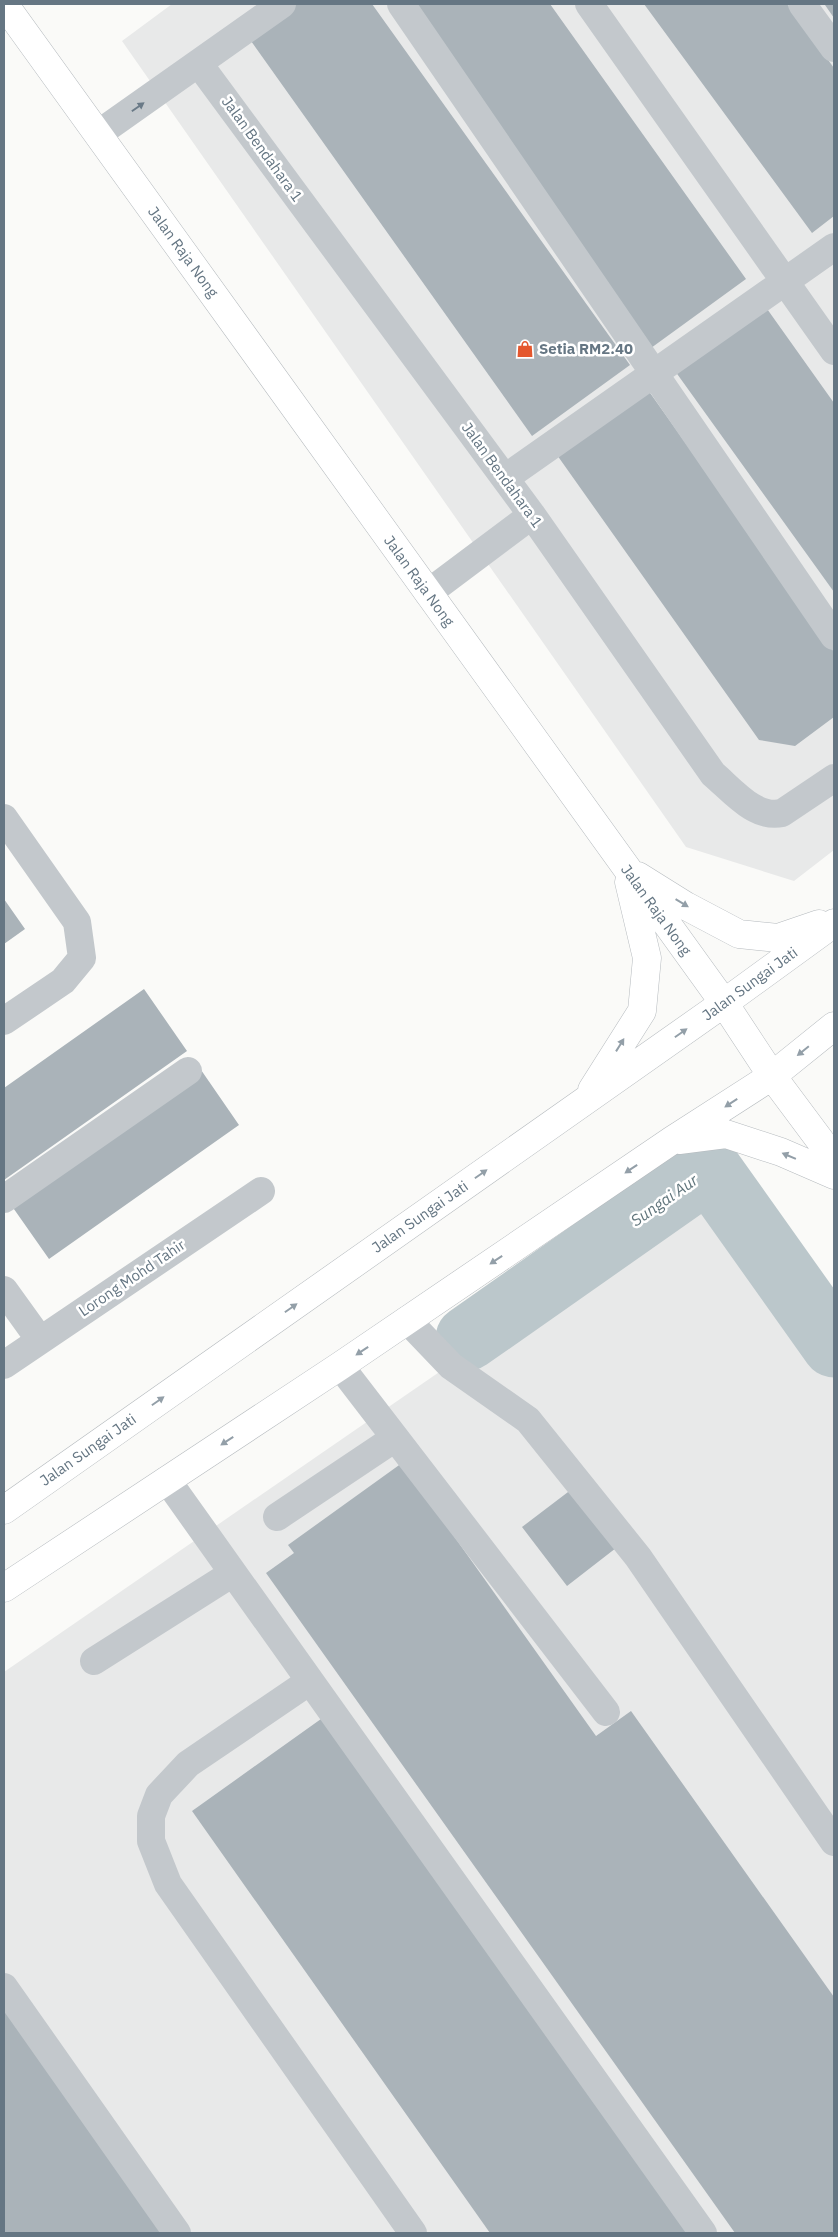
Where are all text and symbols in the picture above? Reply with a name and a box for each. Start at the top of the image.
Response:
street label: Jalan Bendahara 1 [218,92,307,205]
one-way arrow [131,102,145,112]
street label: Jalan Raja Nong [144,202,223,301]
shop icon: Setia RM2.40 [515,339,535,359]
place label: Setia RM2.40 [539,339,633,358]
street label: Jalan Bendahara 1 [458,418,547,531]
street label: Jalan Raja Nong [380,531,459,630]
street label: Jalan Raja Nong [617,860,696,959]
one-way arrow [676,899,689,908]
street label: Jalan Sungai Jati [698,943,801,1025]
one-way arrow [675,1028,688,1038]
one-way arrow [615,1039,625,1052]
one-way arrow [797,1045,810,1056]
one-way arrow [725,1098,738,1107]
one-way arrow [782,1151,796,1159]
one-way arrow [624,1164,638,1174]
one-way arrow [474,1169,488,1179]
water label: Sungai Aur [627,1169,702,1230]
street label: Jalan Sungai Jati [368,1176,472,1257]
street label: Lorong Mohd Tahir [75,1235,189,1320]
one-way arrow [490,1255,503,1265]
one-way arrow [284,1303,298,1313]
one-way arrow [355,1346,369,1356]
one-way arrow [151,1396,165,1406]
street label: Jalan Sungai Jati [36,1409,140,1490]
one-way arrow [220,1436,233,1445]

